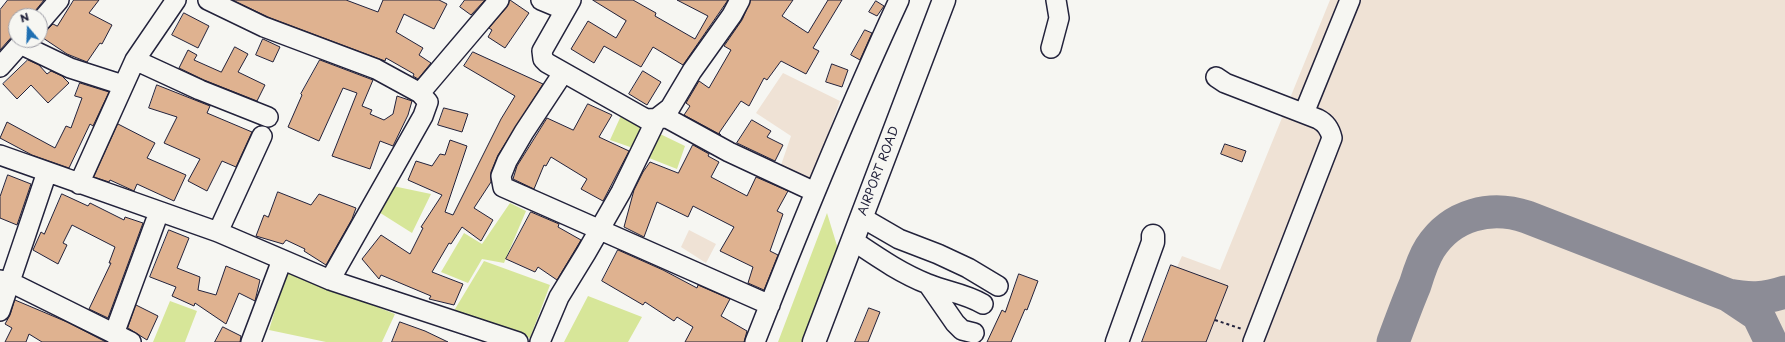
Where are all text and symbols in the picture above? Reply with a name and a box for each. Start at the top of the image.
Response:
north arrow [8,8,48,48]
text: N [17,8,31,27]
street label: AIRPORT ROAD [855,124,903,218]

